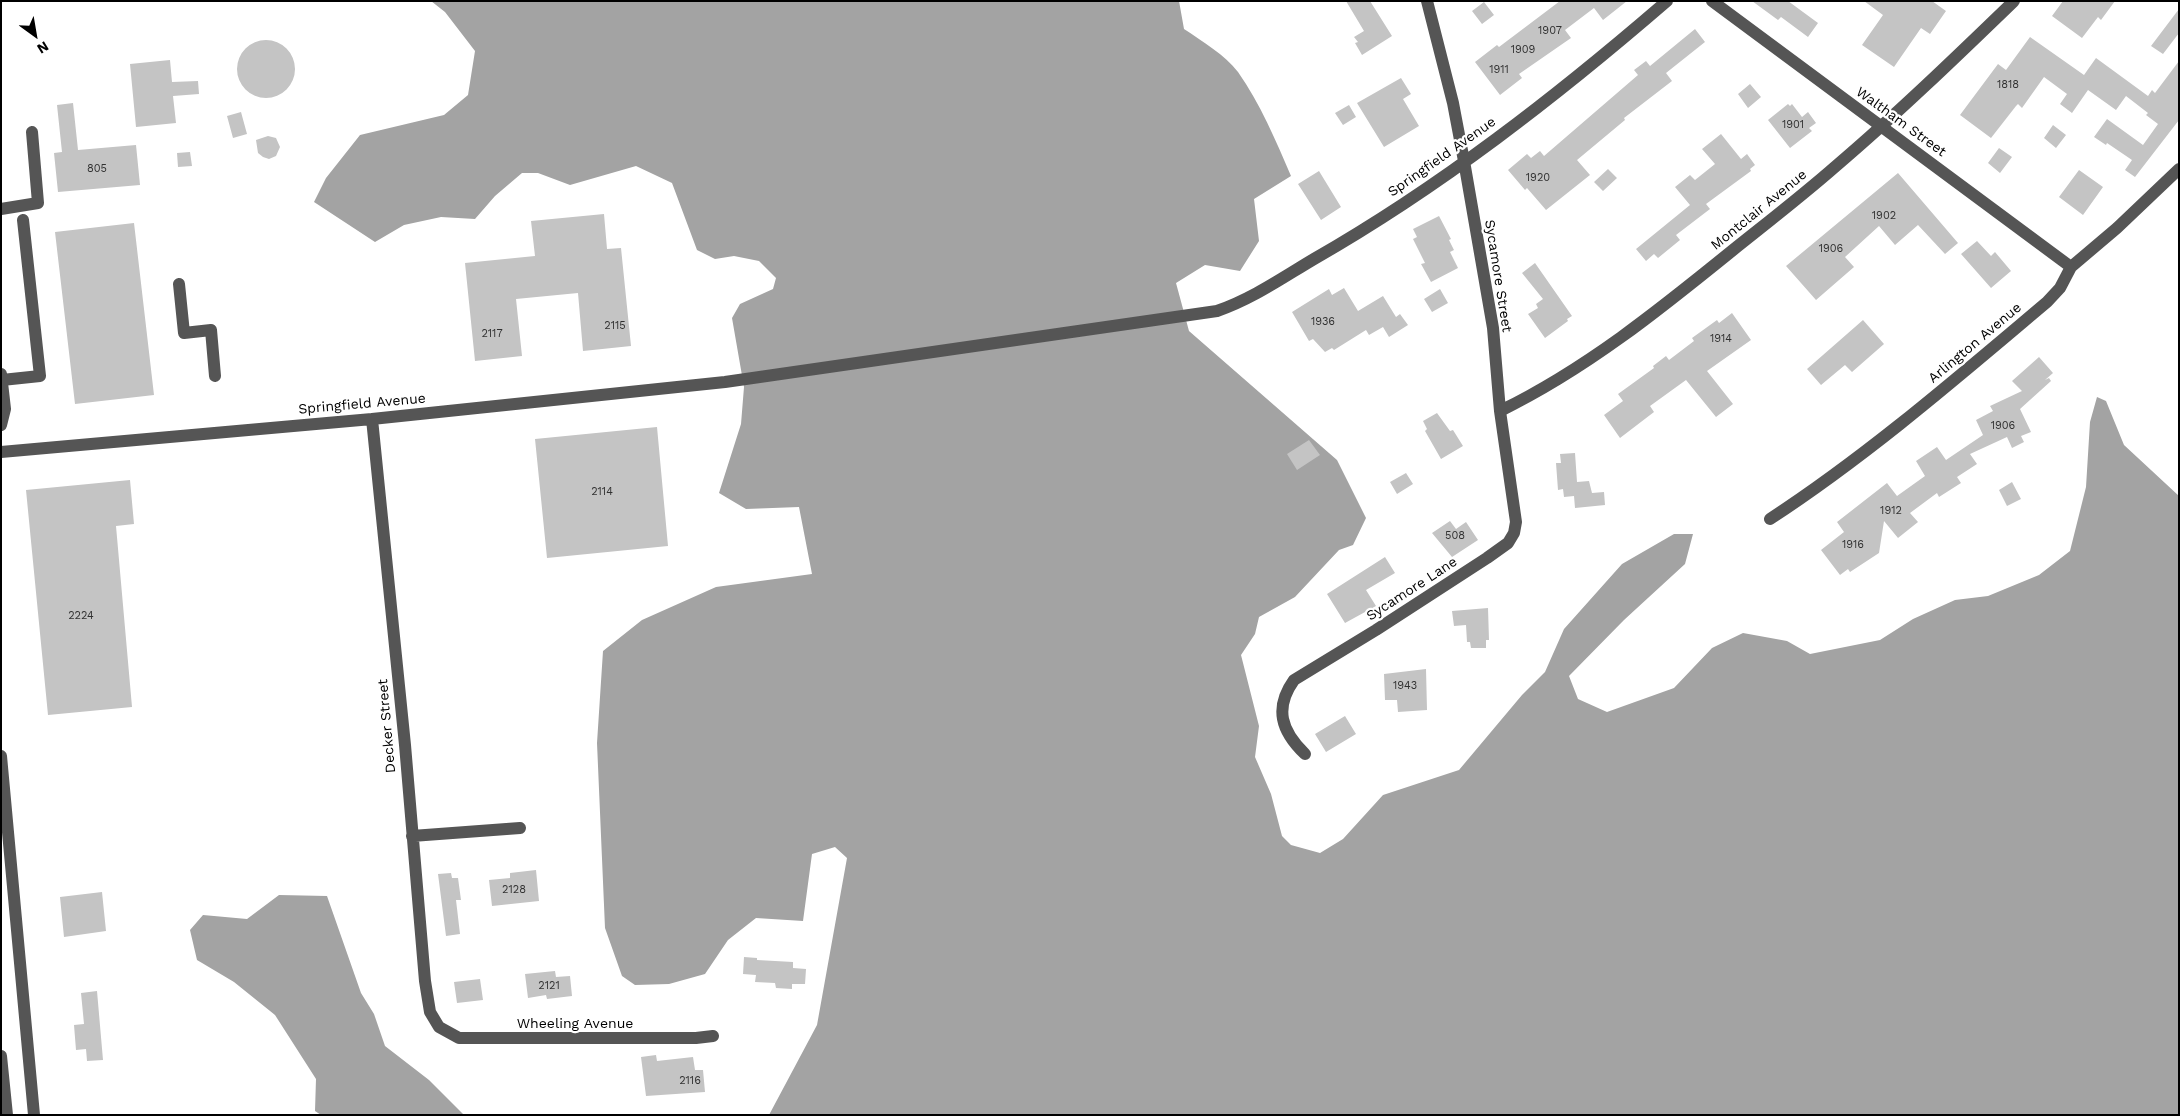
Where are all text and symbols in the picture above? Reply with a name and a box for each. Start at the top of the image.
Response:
north arrow [10,10,60,60]
house number: 1907 [1538,24,1562,38]
text: N [34,38,52,57]
house number: 1909 [1511,43,1535,57]
house number: 1911 [1489,63,1509,77]
house number: 1818 [1997,78,2019,92]
street label: Waltham Street [1853,84,1949,160]
street label: Springfield Avenue [1385,113,1499,201]
house number: 1901 [1782,118,1804,132]
house number: 805 [87,162,107,176]
street label: Montclair Avenue [1708,166,1810,254]
house number: 1920 [1526,171,1550,185]
house number: 1902 [1872,209,1896,223]
street label: Sycamore Street [1481,218,1515,334]
house number: 1906 [1819,242,1843,256]
street label: Arlington Avenue [1925,299,2025,387]
house number: 1936 [1311,315,1335,329]
house number: 2115 [604,319,626,333]
house number: 2117 [481,327,503,341]
house number: 1914 [1710,332,1732,346]
street label: Springfield Avenue [298,390,426,418]
house number: 1906 [1991,419,2015,433]
house number: 2114 [591,485,613,499]
house number: 1912 [1880,504,1902,518]
house number: 508 [1445,529,1465,543]
house number: 1916 [1842,538,1864,552]
street label: Sycamore Lane [1364,553,1460,625]
house number: 2224 [68,609,94,623]
street label: Decker Street [375,678,399,774]
house number: 1943 [1393,679,1417,693]
house number: 2128 [502,883,526,897]
house number: 2121 [538,979,560,993]
street label: Wheeling Avenue [517,1016,633,1032]
house number: 2116 [679,1074,701,1088]

